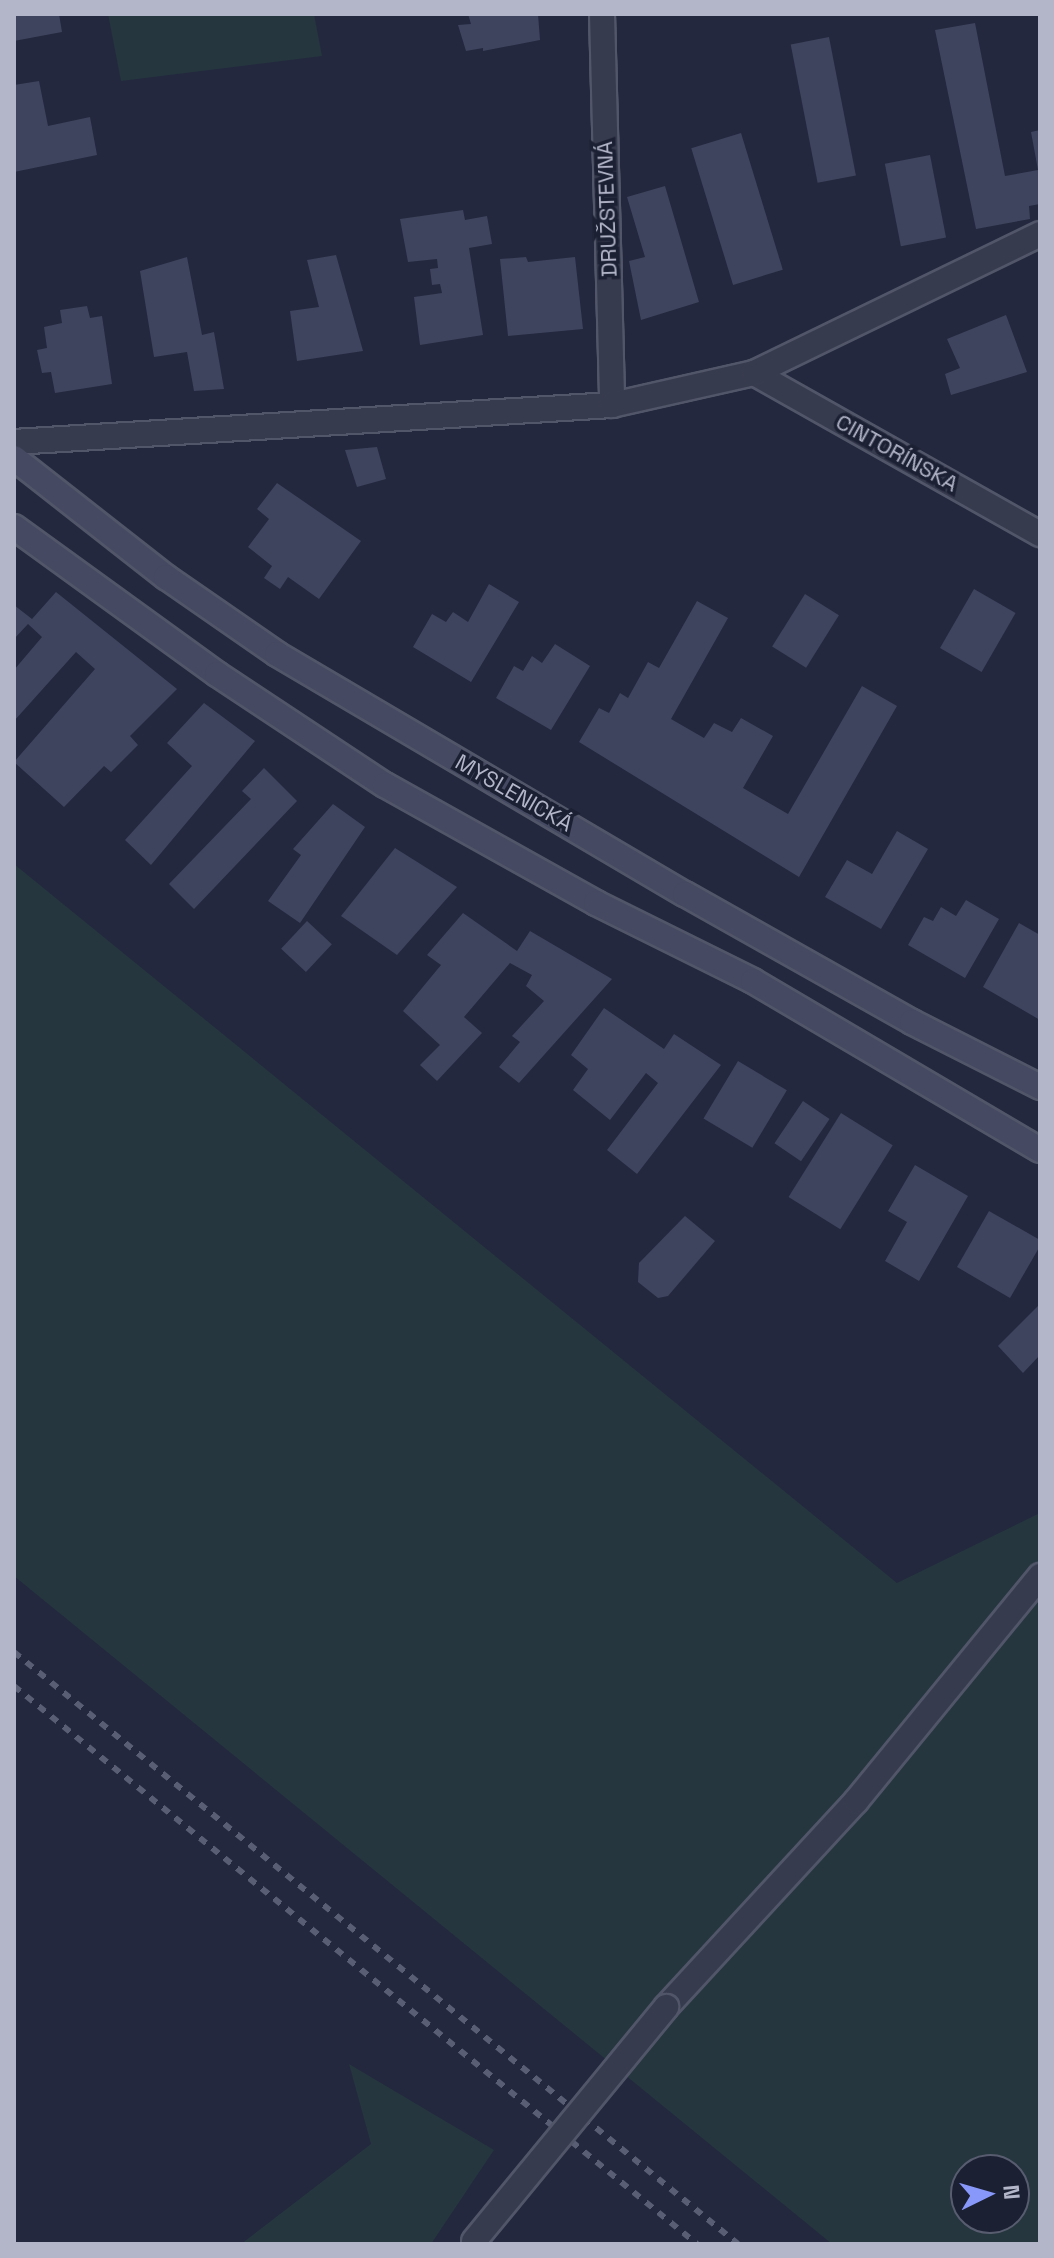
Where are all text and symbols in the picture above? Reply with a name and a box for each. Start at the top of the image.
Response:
street label: DRUŽSTEVNÁ [591,141,623,277]
street label: CINTORÍNSKA [831,409,963,497]
street label: MYSLENICKÁ [451,749,577,837]
north arrow [950,2154,1030,2234]
text: N [997,2184,1027,2201]

